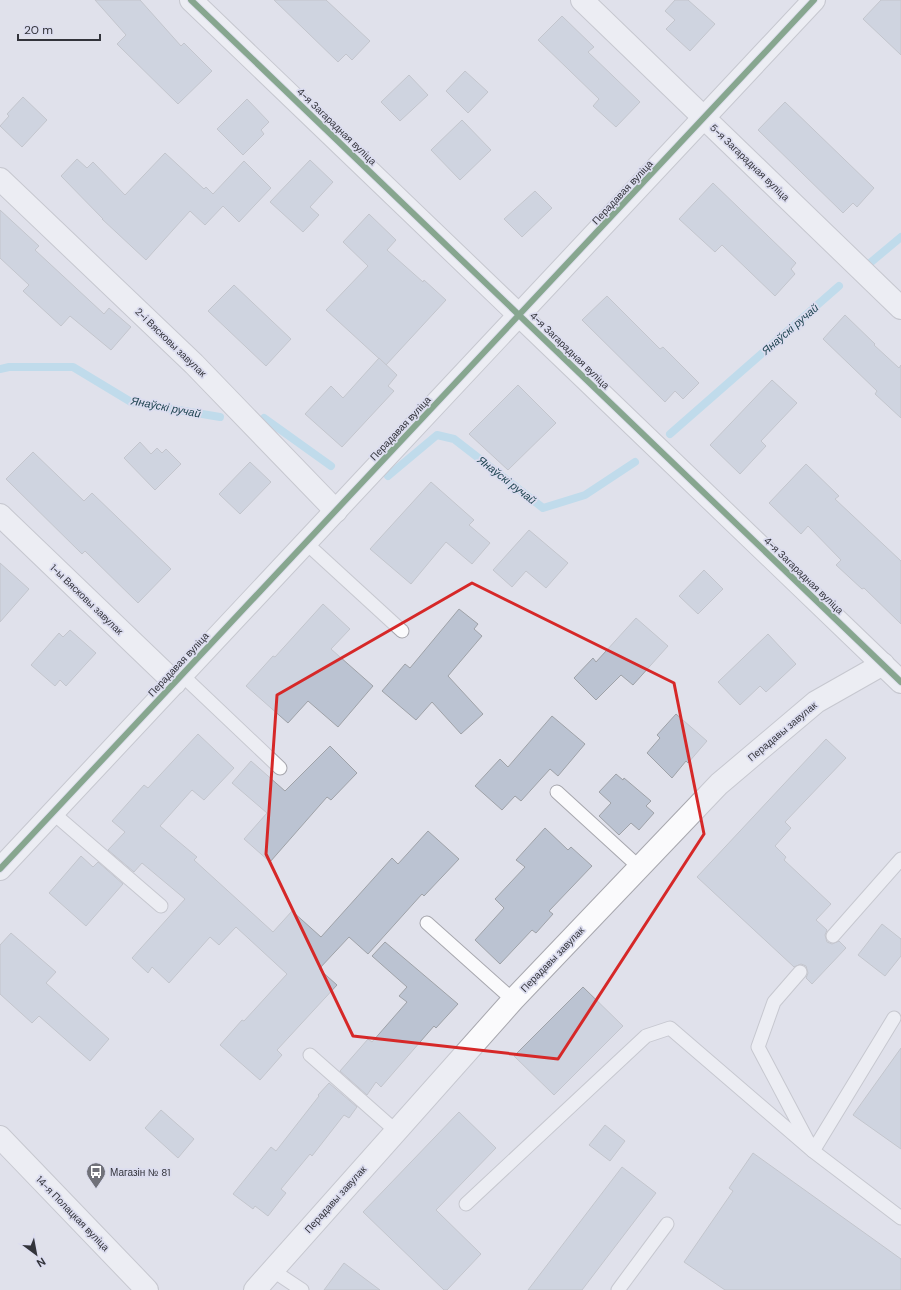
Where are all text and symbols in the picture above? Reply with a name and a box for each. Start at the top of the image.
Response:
scale bar [18,16,100,42]
text: 20 m [24,22,53,38]
street label: 4-я Загарадная вуліца [294,85,379,168]
street label: 5-я Загарадная вуліца [707,121,792,204]
street label: Перадавая вуліца [589,157,656,227]
water label: Янаўскі ручай [758,301,821,358]
street label: 2-і Вясковы завулак [132,305,209,380]
street label: 4-я Загарадная вуліца [527,309,612,392]
water label: Янаўскі ручай [129,393,202,421]
street label: Перадавая вуліца [367,393,434,463]
water label: Янаўскі ручай [474,452,539,507]
street label: 4-я Загарадная вуліца [761,534,846,617]
street label: 1-ы Вясковы завулак [47,561,126,638]
street label: Перадавая вуліца [145,629,212,699]
street label: Перадавы завулак [745,698,820,764]
street label: Перадавы завулак [518,923,587,995]
bus stop icon: Магазін № 81 [85,1161,107,1189]
street label: Перадавы завулак [302,1162,369,1236]
place label: Магазін № 81 [110,1166,170,1179]
street label: 14-я Полацкая вуліца [33,1173,112,1254]
north arrow [16,1234,56,1274]
text: N [34,1254,48,1271]

